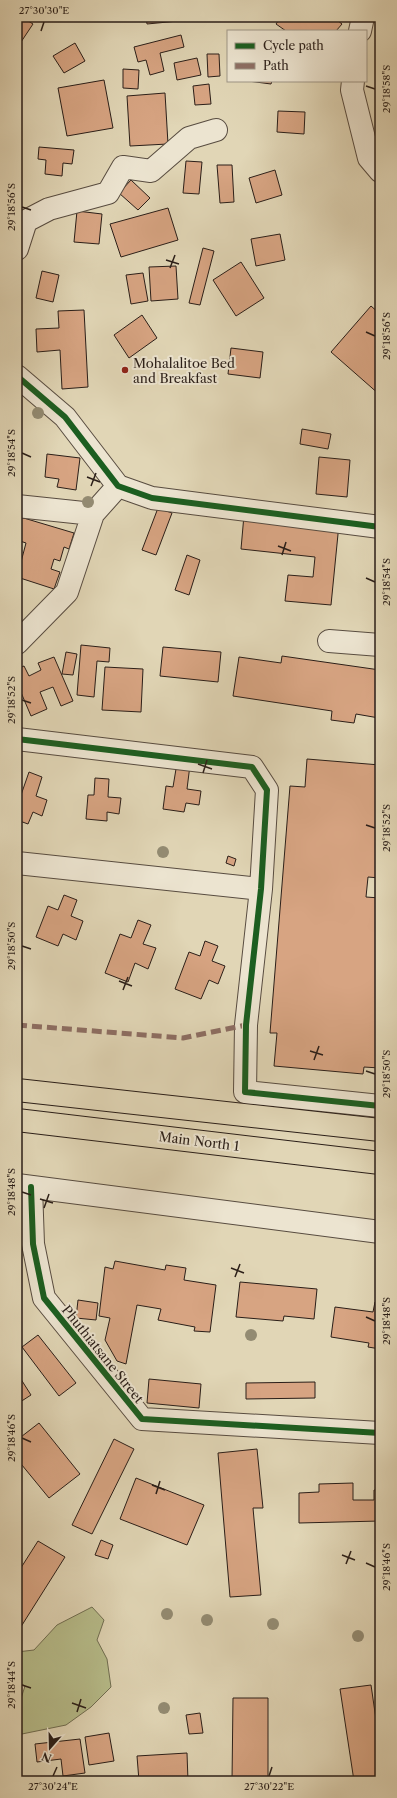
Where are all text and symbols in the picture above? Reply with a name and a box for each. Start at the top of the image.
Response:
text: 27°30'30"E [19,4,69,17]
legend [227,30,367,82]
text: Cycle path [263,38,324,53]
text: Path [263,58,289,73]
text: 29°18'58"S [380,65,393,113]
text: 29°18'56"S [5,183,18,231]
text: 29°18'56"S [380,312,393,360]
place label: Mohalalitoe Bed and Breakfast [133,355,235,386]
marker: Mohalalitoe Bed and Breakfast [120,365,130,375]
text: 29°18'54"S [5,429,18,477]
text: 29°18'54"S [380,558,393,606]
text: 29°18'52"S [5,676,18,724]
text: 29°18'52"S [380,804,393,852]
text: 29°18'50"S [5,922,18,970]
text: 29°18'50"S [380,1050,393,1098]
street label: Main North 1 [158,1128,241,1154]
text: 29°18'48"S [5,1168,18,1216]
text: 29°18'48"S [380,1297,393,1345]
street label: Phuthiatsane Street [59,1302,148,1406]
text: 29°18'46"S [5,1414,18,1462]
text: 29°18'46"S [380,1543,393,1591]
text: 29°18'44"S [5,1661,18,1709]
north arrow [30,1728,70,1768]
text: N [39,1749,53,1766]
text: 27°30'24"E [28,1780,78,1793]
text: 27°30'22"E [244,1780,294,1793]

